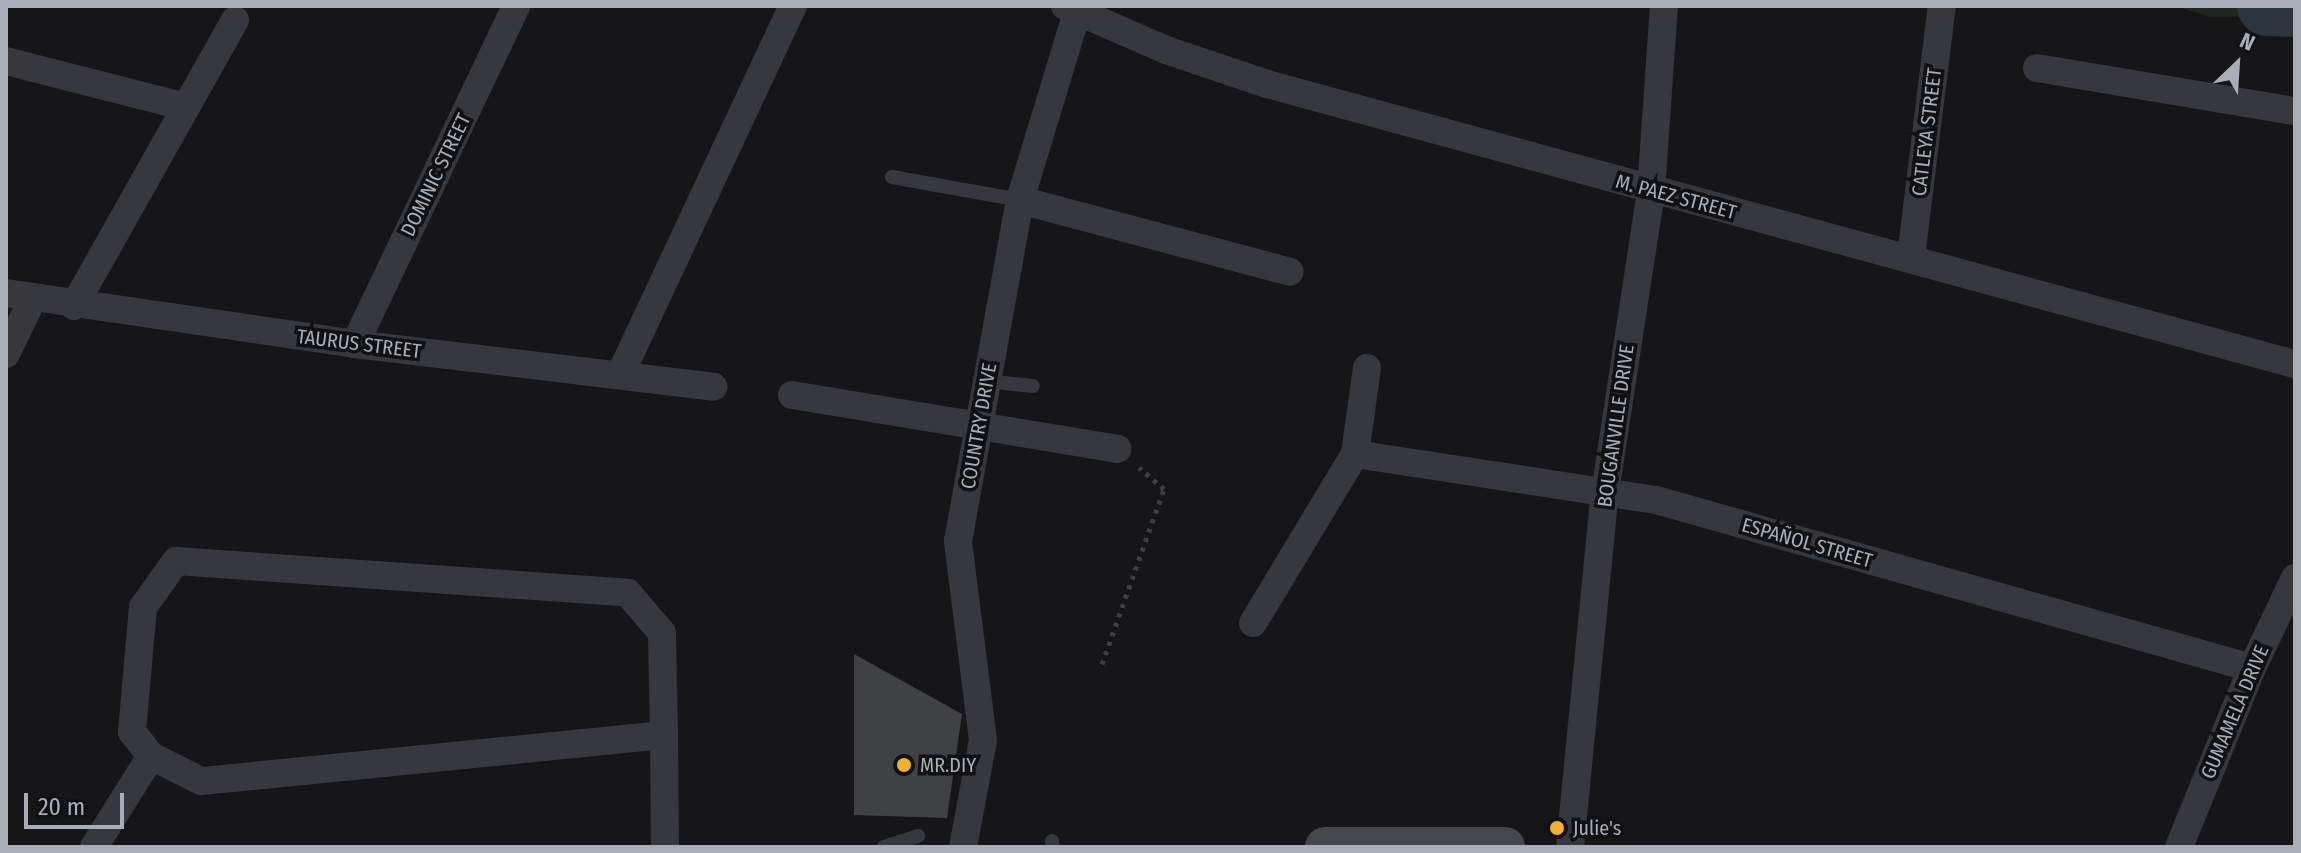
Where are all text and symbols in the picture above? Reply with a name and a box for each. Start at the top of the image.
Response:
north arrow [2197,24,2277,104]
text: N [2236,27,2259,57]
street label: CATLEYA STREET [1907,67,1947,197]
street label: DOMINIC STREET [396,110,476,240]
street label: M. PAEZ STREET [1613,169,1739,225]
street label: TAURUS STREET [296,324,422,364]
street label: BOUGANVILLE DRIVE [1593,343,1639,509]
street label: COUNTRY DRIVE [956,361,1002,491]
street label: ESPAÑOL STREET [1739,513,1875,573]
street label: GUMAMELA DRIVE [2196,642,2274,782]
place label: MR.DIY [920,753,976,777]
marker: MR.DIY [895,756,913,774]
scale bar [28,777,128,827]
text: 20 m [38,793,85,821]
place label: Julie's [1573,816,1621,840]
marker: Julie's [1548,819,1566,837]

